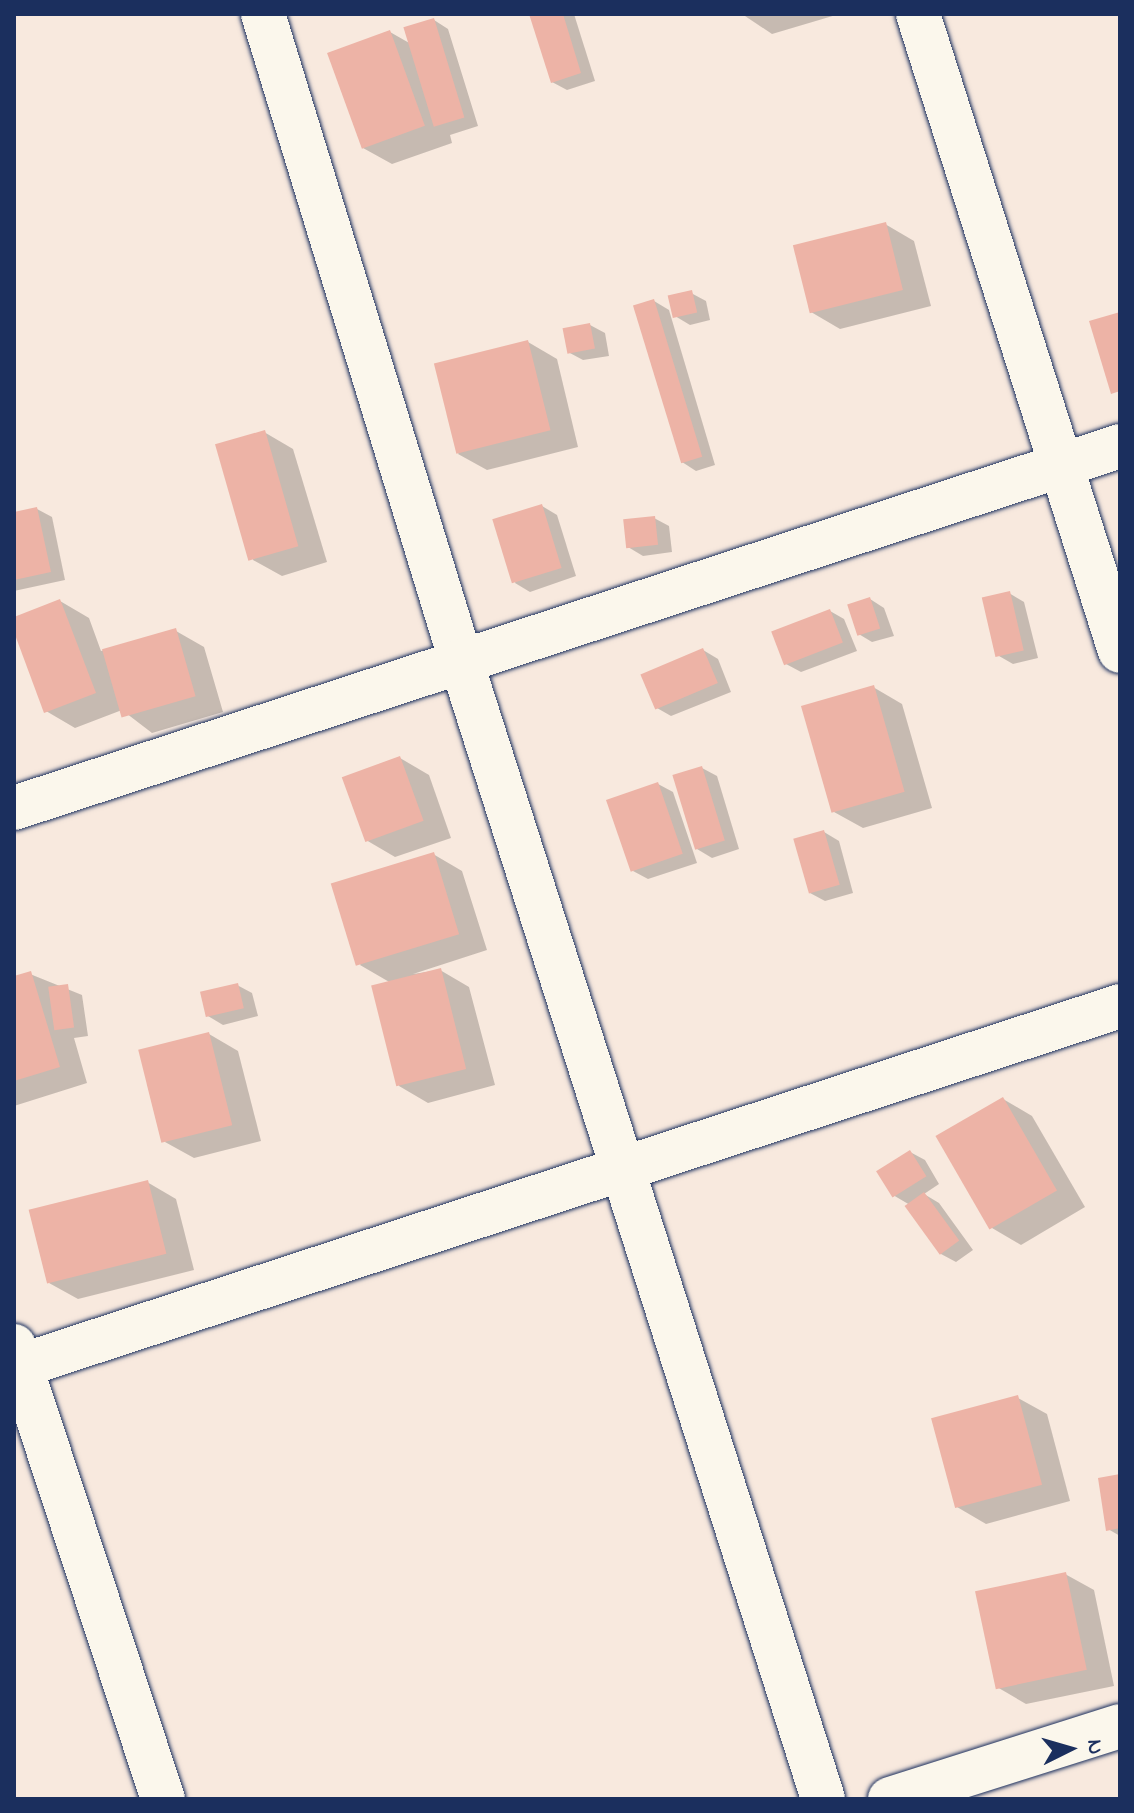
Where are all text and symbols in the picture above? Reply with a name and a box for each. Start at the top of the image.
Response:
north arrow [1030,1709,1110,1789]
text: N [1077,1738,1110,1756]

